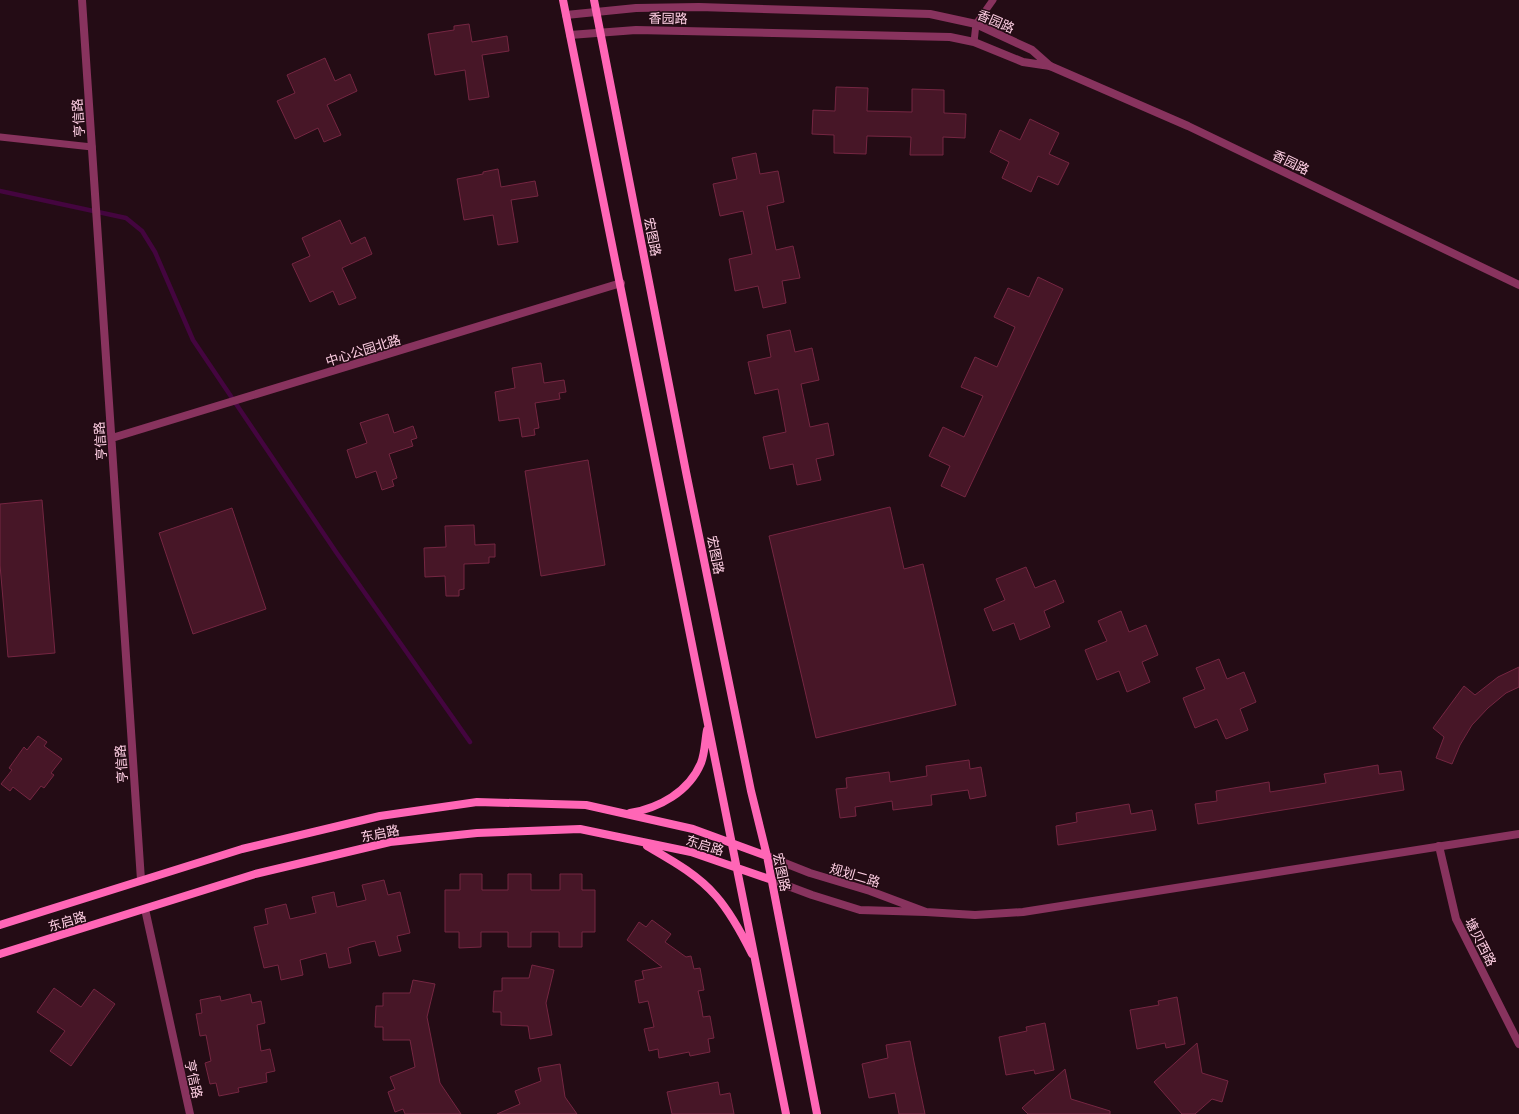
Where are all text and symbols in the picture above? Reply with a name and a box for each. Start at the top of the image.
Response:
street label: 香园路 [975,6,1017,36]
street label: 香园路 [648,10,688,26]
street label: 亨信路 [69,98,87,138]
street label: 香园路 [1270,146,1312,178]
street label: 宏图路 [641,216,665,258]
street label: 中心公园北路 [323,331,403,369]
street label: 亨信路 [91,421,109,461]
street label: 宏图路 [704,534,728,576]
street label: 亨信路 [112,744,130,784]
street label: 东启路 [359,821,401,845]
street label: 东启路 [684,832,726,858]
street label: 宏图路 [770,851,794,893]
street label: 规划二路 [828,860,882,890]
street label: 东启路 [46,908,88,934]
street label: 塘贝西路 [1462,915,1500,969]
street label: 亨信路 [182,1058,206,1100]

